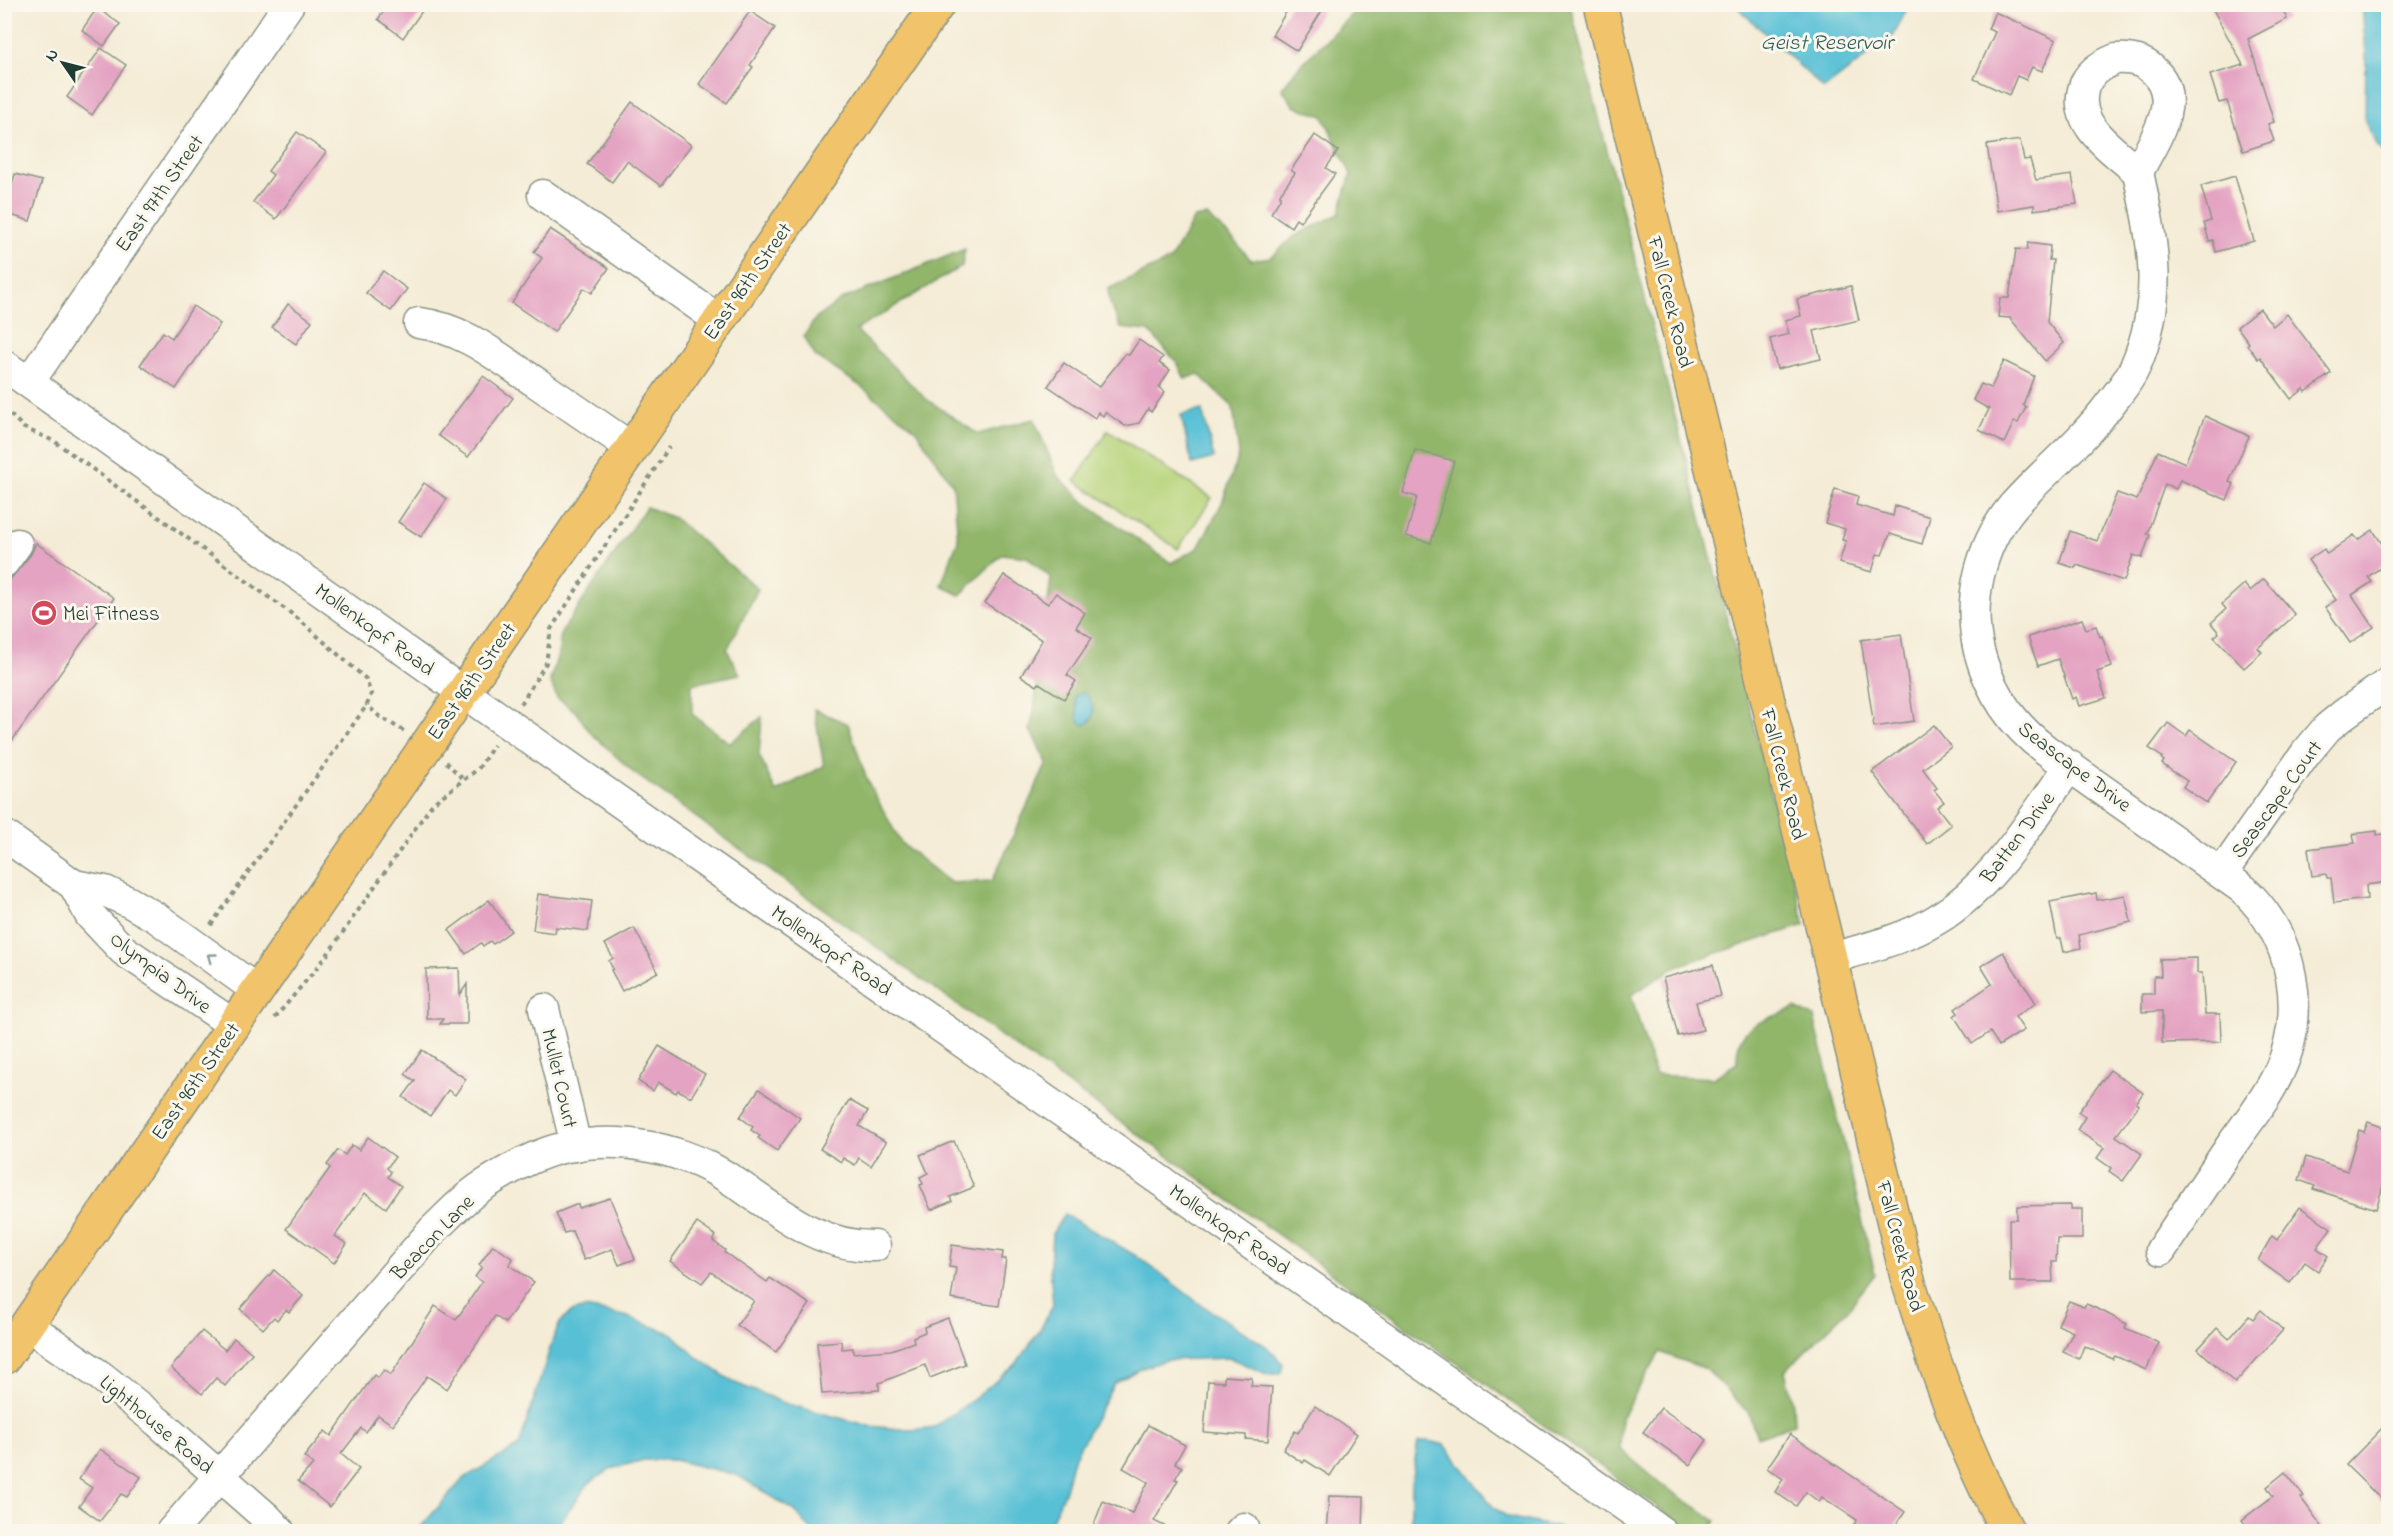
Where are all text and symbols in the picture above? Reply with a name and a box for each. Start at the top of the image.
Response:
water label: Geist Reservoir [1761,28,1896,60]
north arrow [33,33,93,93]
text: N [39,44,65,67]
street label: East 97th Street [109,129,212,259]
street label: East 96th Street [697,217,800,347]
street label: Fall Creek Road [1638,233,1700,371]
street label: Mollenkopf Road [308,577,440,685]
sports icon: Mei Fitness [29,598,59,628]
place label: Mei Fitness [63,600,160,630]
street label: East 96th Street [421,617,524,747]
street label: Fall Creek Road [1751,705,1813,843]
street label: Seascape Drive [2011,715,2137,821]
street label: Seascape Court [2224,735,2331,865]
street label: Batten Drive [1973,785,2064,891]
street label: Mollenkopf Road [764,899,898,1005]
street label: Olympia Drive [101,925,218,1024]
one-way arrow [206,953,217,964]
street label: East 96th Street [145,1017,248,1147]
street label: Mullet Court [532,1026,584,1131]
street label: Fall Creek Road [1867,1177,1931,1315]
street label: Mollenkopf Road [1162,1178,1296,1284]
street label: Beacon Lane [384,1188,483,1289]
street label: Lighthouse Road [91,1369,220,1484]

